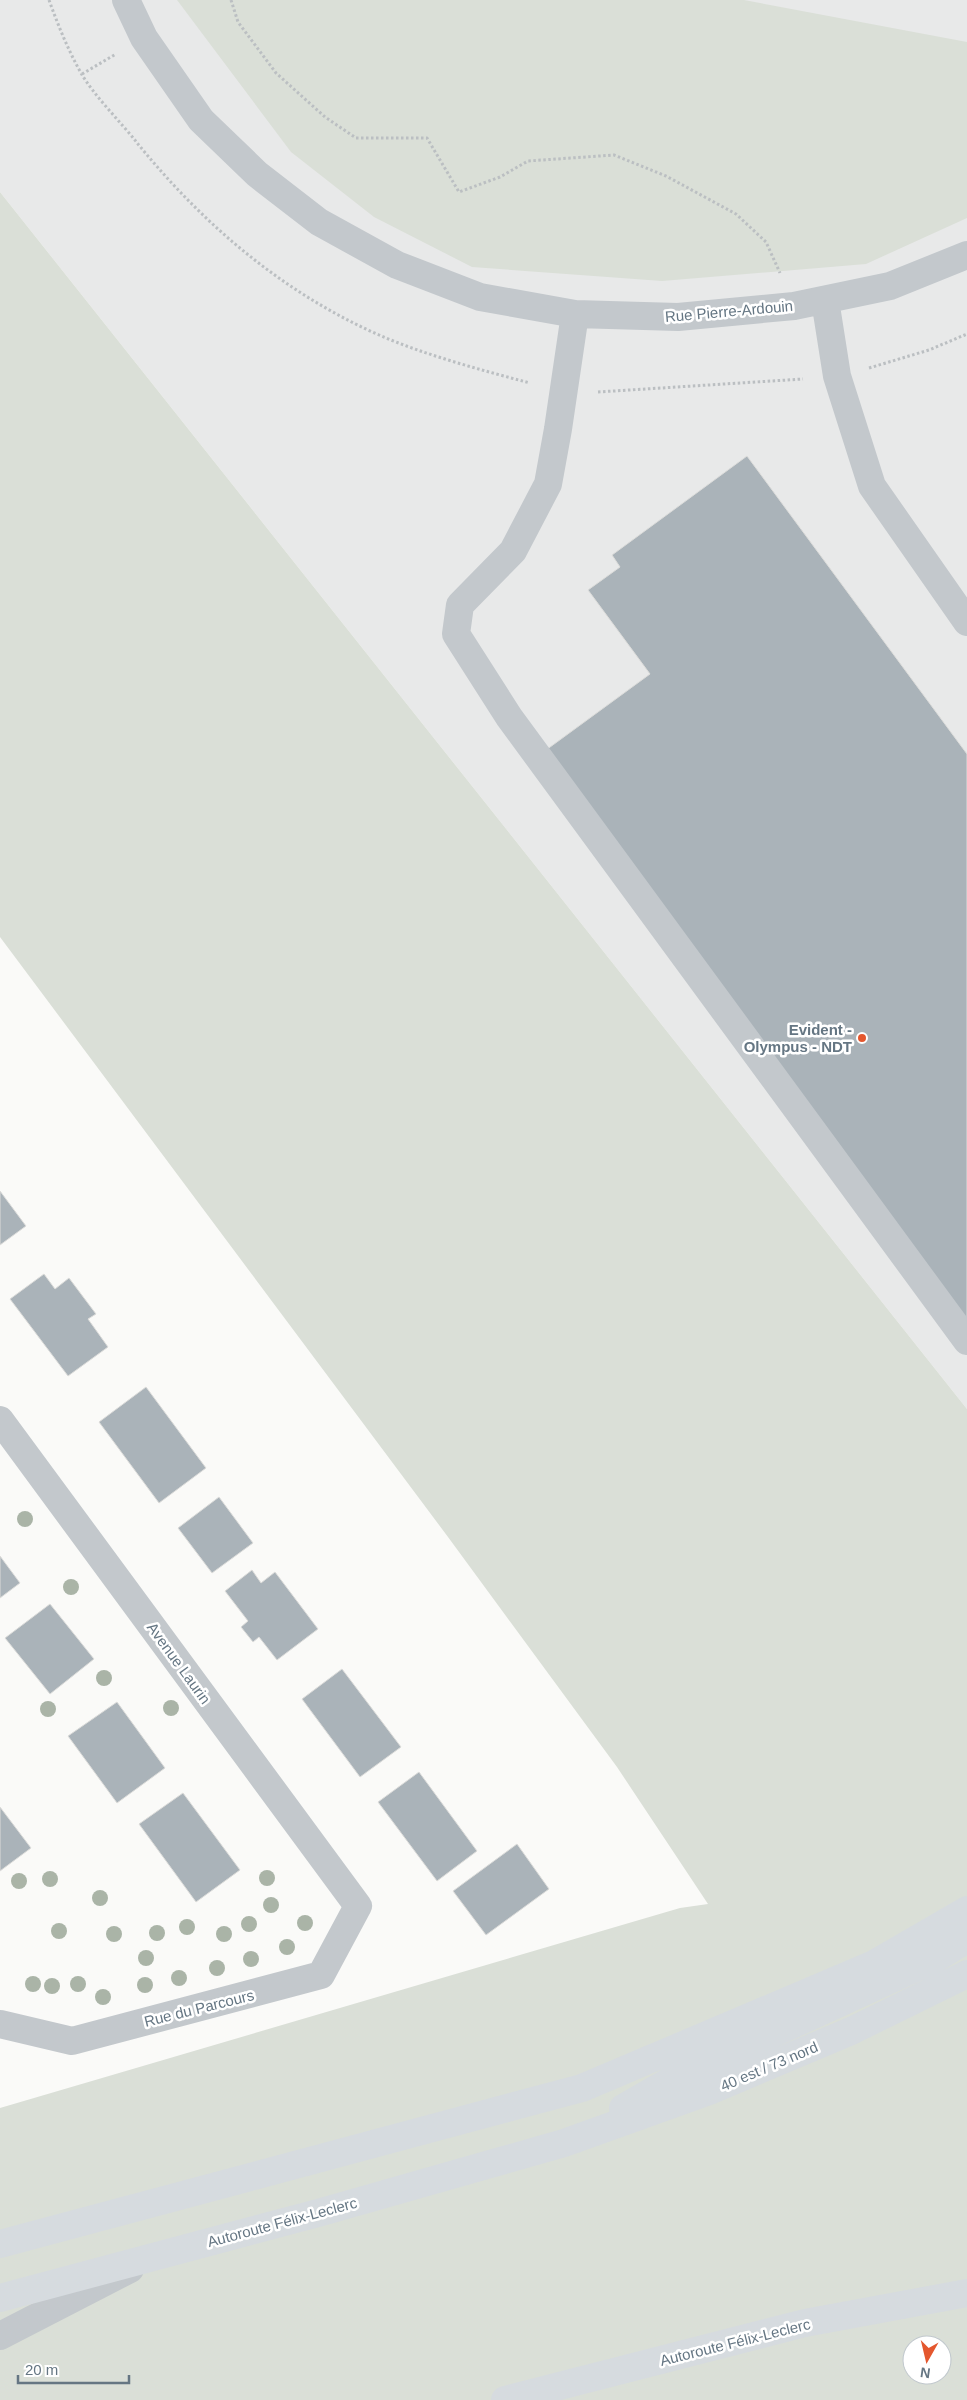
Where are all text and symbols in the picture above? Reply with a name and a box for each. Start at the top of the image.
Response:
street label: Rue Pierre-Ardouin [664,297,794,325]
place label: Evident - Olympus - NDT [744,1021,852,1055]
marker: Evident - Olympus - NDT [856,1032,868,1044]
street label: Avenue Laurin [144,1619,214,1707]
street label: Rue du Parcours [142,1986,256,2030]
street label: 40 est / 73 nord [718,2038,820,2094]
street label: Autoroute Félix-Leclerc [205,2194,359,2250]
street label: Autoroute Félix-Leclerc [658,2315,812,2369]
north arrow [902,2335,952,2385]
scale bar [18,2352,129,2384]
text: 20 m [25,2361,58,2378]
text: N [919,2364,931,2382]

